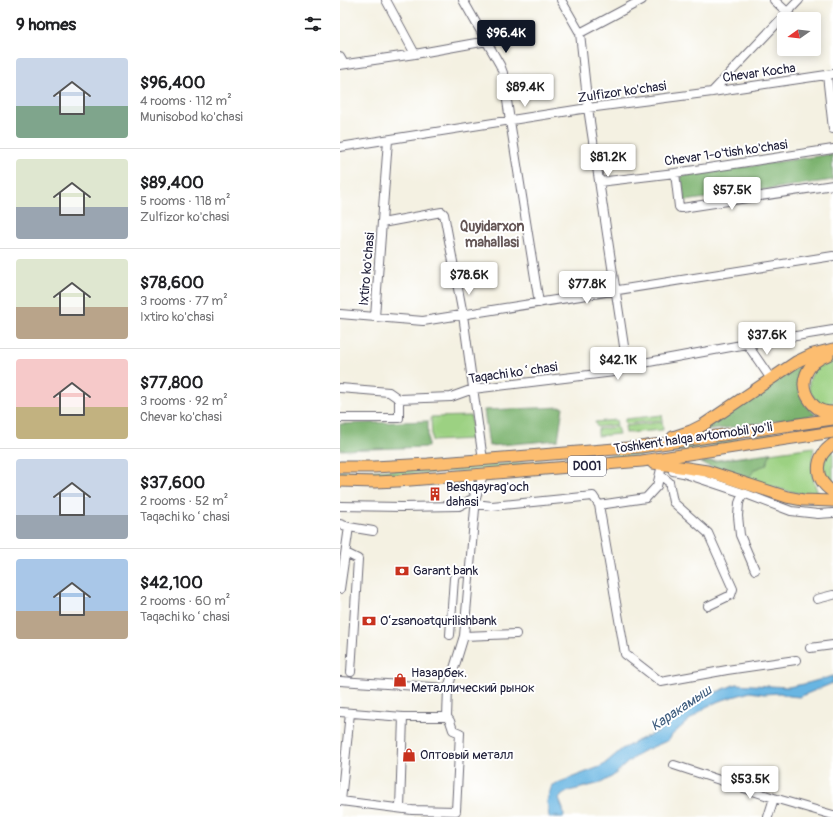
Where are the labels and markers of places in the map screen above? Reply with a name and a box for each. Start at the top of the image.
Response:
pin: $96.4K [473,20,539,54]
pin: $89.4K [492,74,558,108]
pin: $81.2K [575,144,641,178]
pin: $57.5K [699,177,765,211]
pin: $78.6K [436,262,502,296]
pin: $77.8K [554,271,620,305]
pin: $37.6K [734,322,800,356]
pin: $42.1K [585,347,651,381]
place label: Beshqayrag'och dahasi [446,479,529,510]
building icon: Beshqayrag'och dahasi [427,486,443,502]
bank icon: Garant bank [394,563,410,579]
place label: Garant bank [413,563,479,579]
bank icon: Oʻzsanoatqurilishbank [361,613,377,629]
place label: Oʻzsanoatqurilishbank [380,613,497,629]
place label: Назарбек. Металлический рынок [411,665,535,696]
shop icon: Назарбек. Металлический рынок [392,672,408,688]
shop icon: Оптовый металл [401,747,417,763]
place label: Оптовый металл [420,747,514,763]
pin: $53.5K [717,766,783,800]

